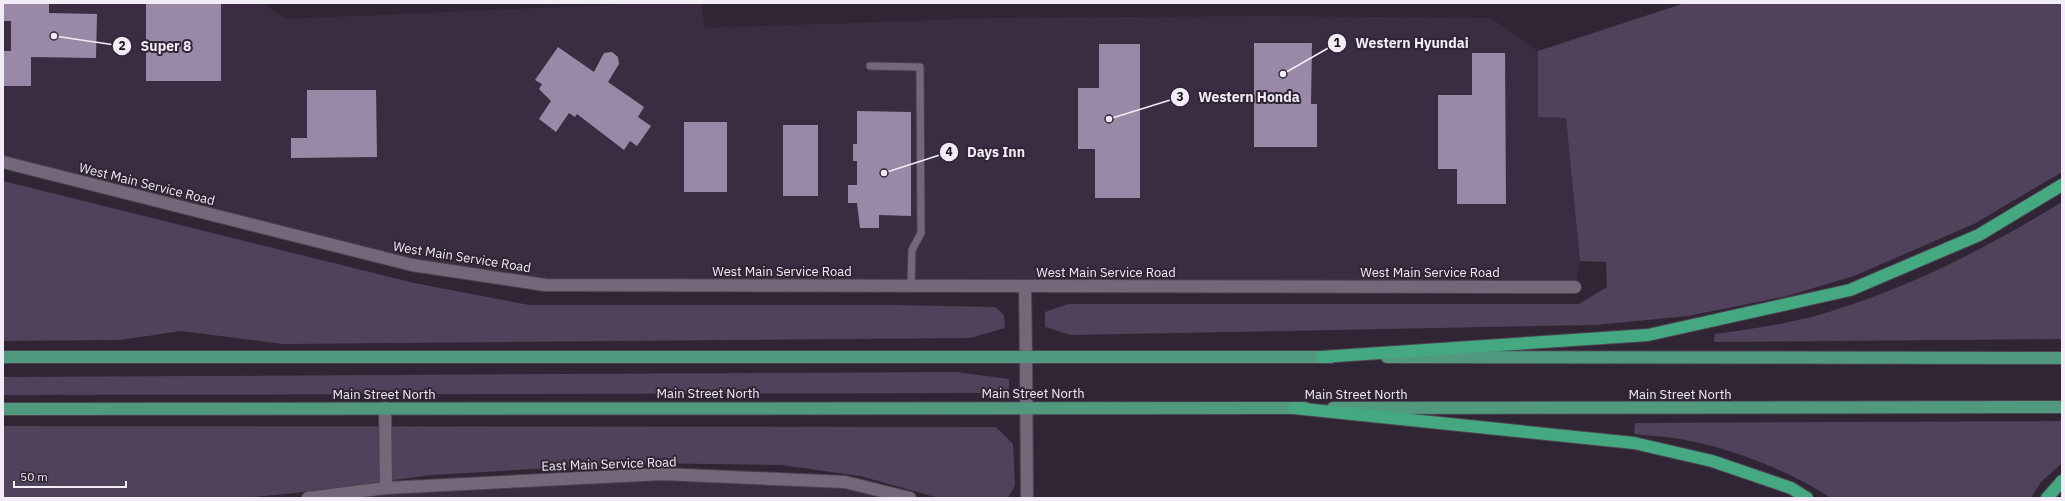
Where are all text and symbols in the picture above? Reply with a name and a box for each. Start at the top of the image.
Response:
callout: Western Hyundai [1327,30,1477,56]
callout: Super 8 [112,33,199,59]
text: Western Hyundai [1355,34,1469,52]
text: 1 [1333,35,1341,50]
text: Super 8 [141,37,191,55]
text: 2 [118,38,126,53]
callout: Western Honda [1170,84,1308,110]
text: Western Honda [1198,88,1300,106]
text: 3 [1176,89,1184,104]
callout: Days Inn [939,139,1033,165]
text: Days Inn [967,143,1025,161]
text: 4 [945,144,953,159]
street label: West Main Service Road [77,159,217,209]
street label: West Main Service Road [392,238,532,276]
street label: West Main Service Road [712,263,852,280]
street label: West Main Service Road [1036,264,1176,281]
street label: West Main Service Road [1360,264,1500,281]
street label: Main Street North [656,385,760,402]
street label: Main Street North [981,385,1085,402]
street label: Main Street North [332,386,436,403]
street label: Main Street North [1304,386,1408,403]
street label: Main Street North [1628,386,1732,403]
street label: East Main Service Road [541,453,677,475]
scale bar [14,463,126,489]
text: 50 m [20,469,48,484]

